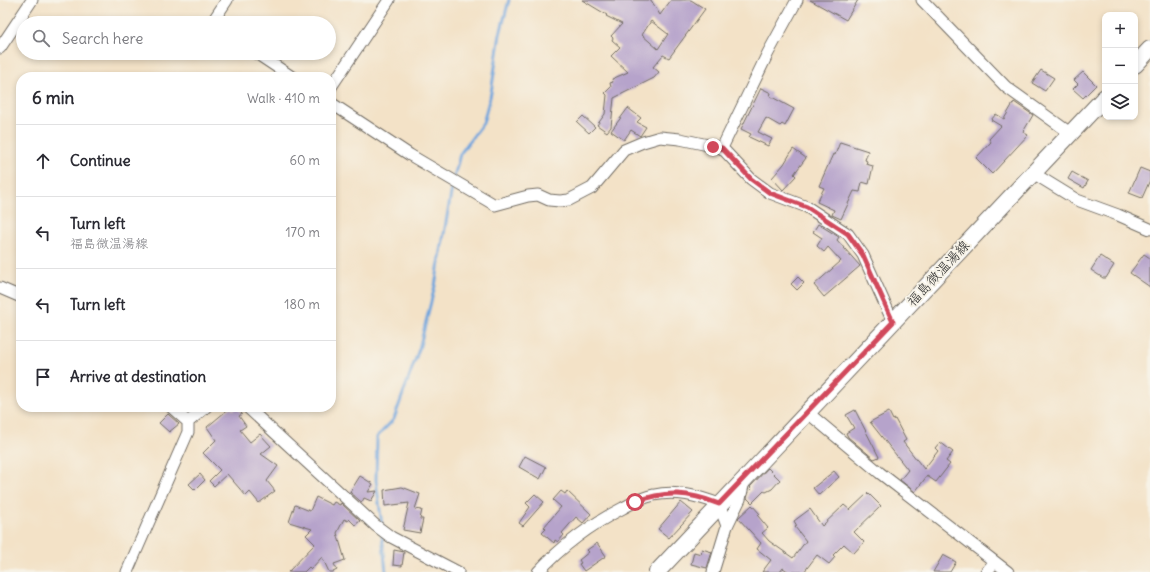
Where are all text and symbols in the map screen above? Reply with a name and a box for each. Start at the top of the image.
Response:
map controls [1102,12,1138,120]
button: + [1102,12,1138,48]
search box [16,16,336,60]
icon: search [30,27,52,49]
text: Search here [62,29,143,48]
button: − [1102,48,1138,84]
button: layers [1102,84,1138,120]
text: 6 min [32,87,74,109]
text: Walk · 410 m [247,90,320,107]
route end [704,138,722,156]
icon: ahead [32,150,54,172]
text: Continue [70,151,131,170]
text: 60 m [289,152,320,169]
text: Turn left [70,214,125,233]
icon: left [32,222,54,244]
text: 170 m [285,224,320,241]
text: 福島微温湯線 [70,235,148,252]
street label: 福島微温湯線 [903,236,973,310]
icon: left [32,294,54,316]
text: Turn left [70,295,125,314]
text: 180 m [284,296,320,313]
icon: arrive [32,366,54,388]
text: Arrive at destination [70,367,206,386]
route start [626,493,644,511]

